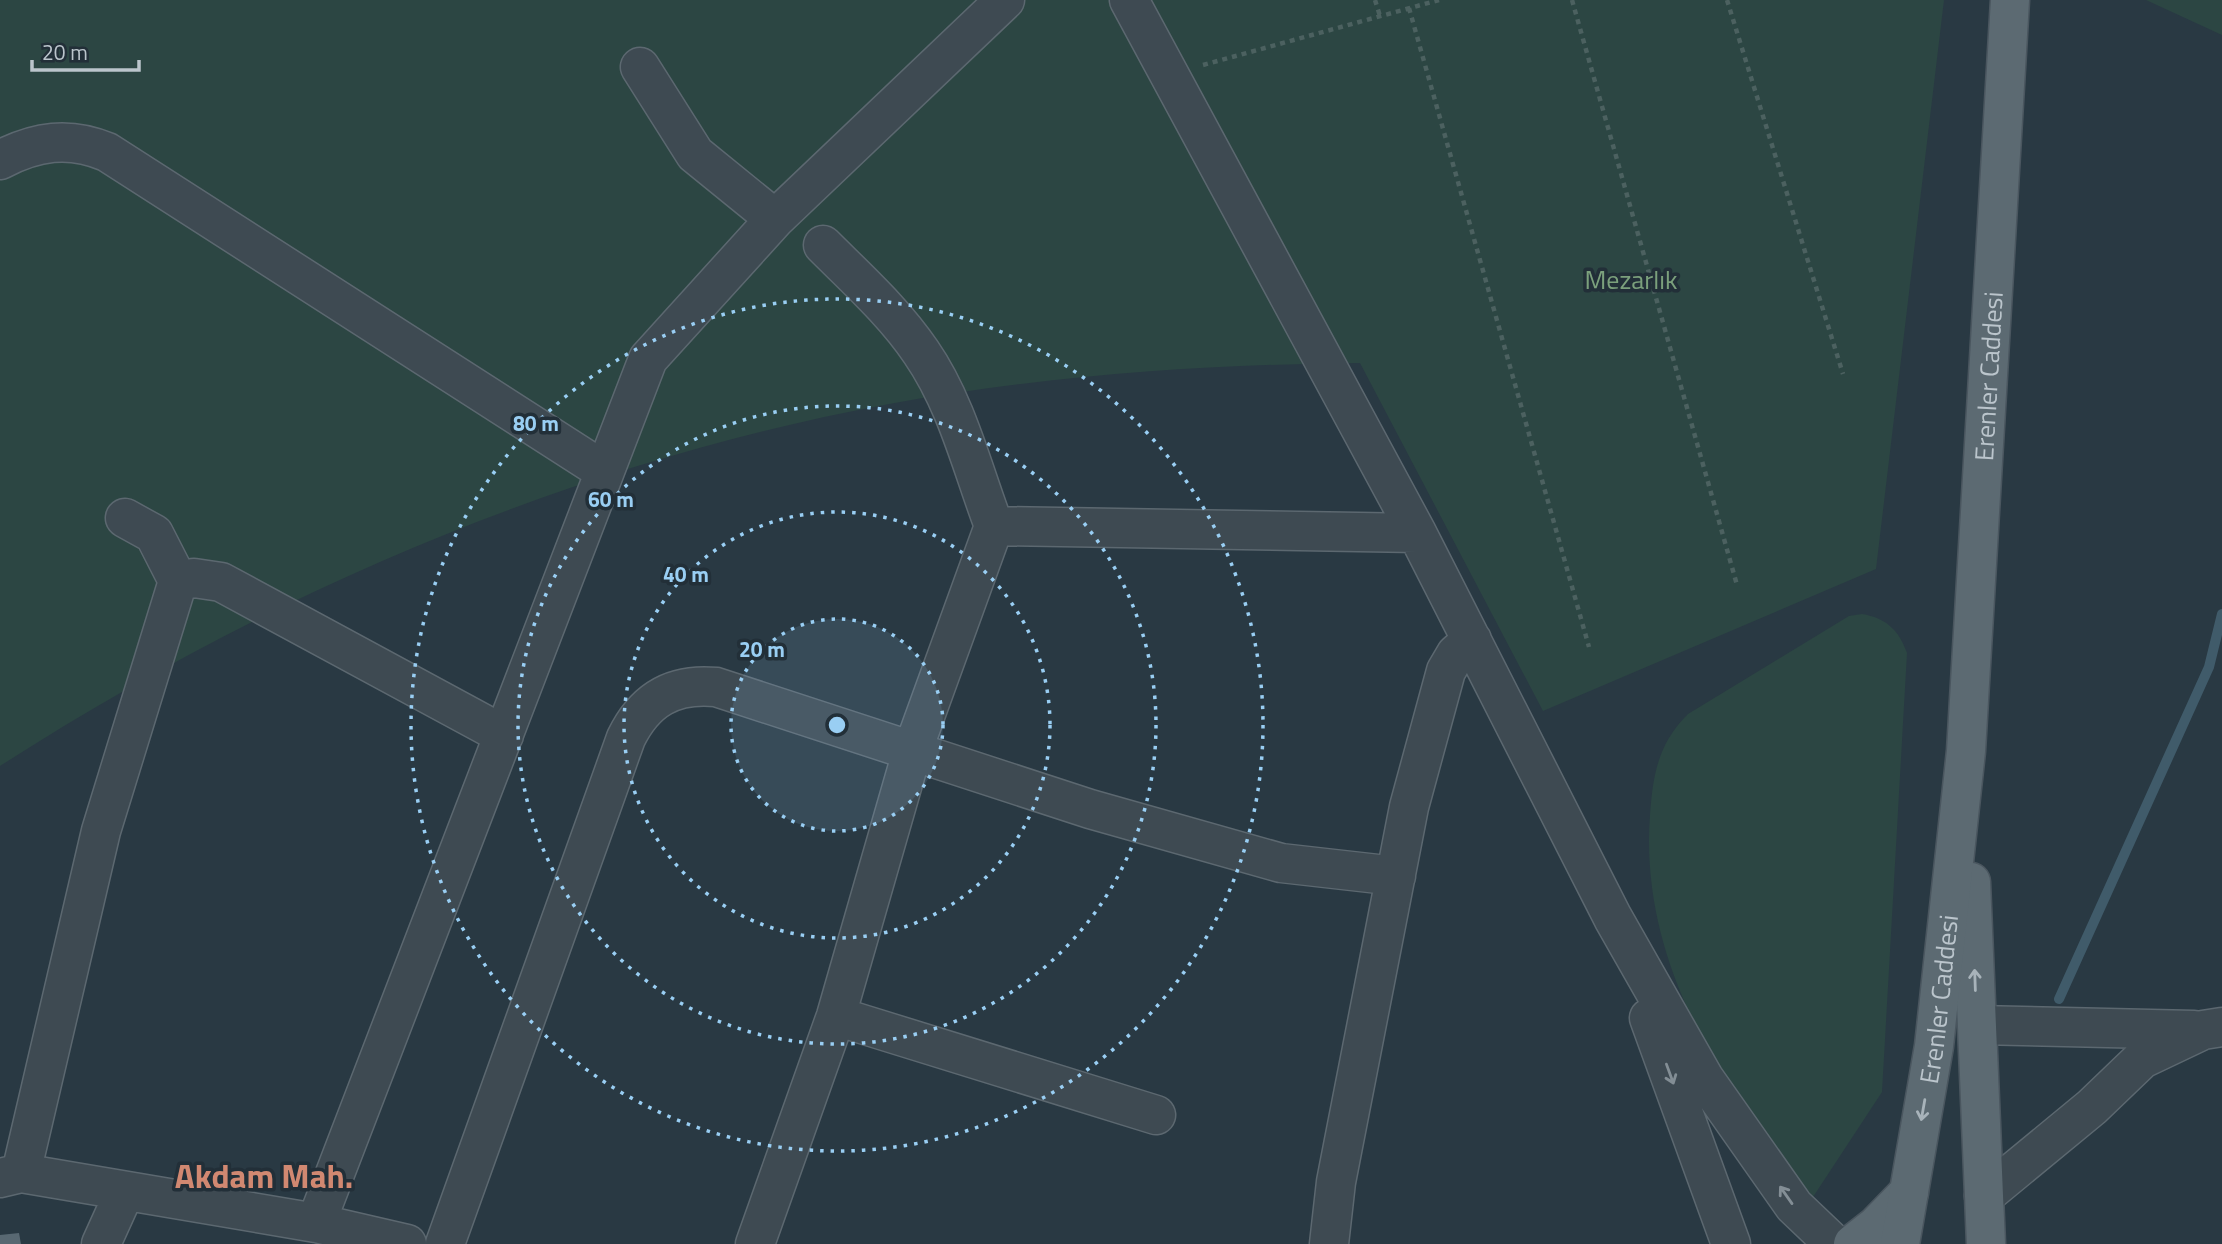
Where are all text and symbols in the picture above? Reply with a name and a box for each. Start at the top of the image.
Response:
scale bar [32,28,138,72]
text: 20 m [42,36,88,68]
park label: Mezarlık [1585,260,1677,299]
street label: Erenler Caddesi [1964,290,2012,462]
text: 80 m [513,407,559,439]
text: 60 m [588,483,634,515]
text: 40 m [663,558,709,590]
text: 20 m [739,633,785,665]
centre of rings [825,713,849,737]
street label: Erenler Caddesi [1908,913,1968,1087]
one-way arrow [1969,969,1982,992]
one-way arrow [1664,1062,1677,1084]
one-way arrow [1916,1098,1929,1121]
district label: Akdam Mah. [175,1151,353,1201]
one-way arrow [1779,1186,1793,1205]

